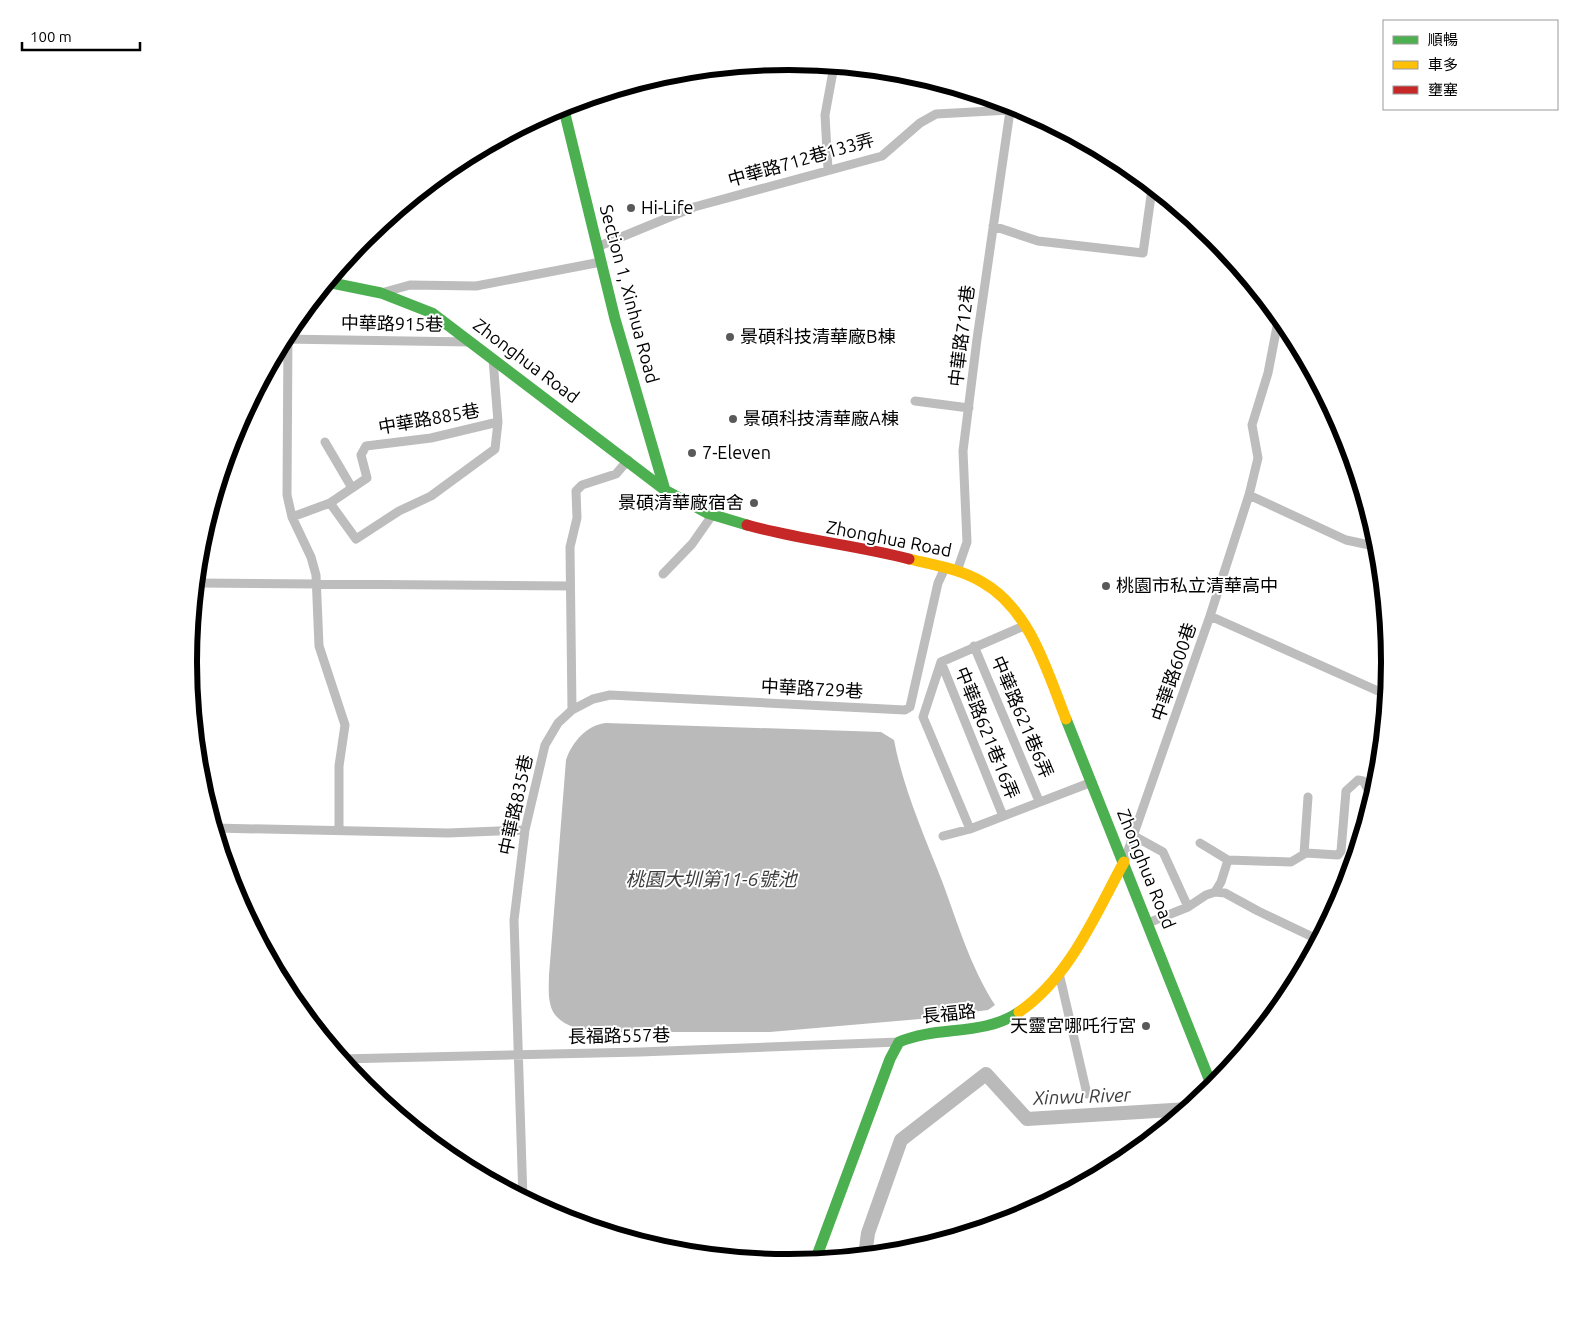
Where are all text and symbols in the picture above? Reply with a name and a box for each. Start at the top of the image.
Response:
scale bar [22,20,140,52]
legend [1383,20,1558,110]
text: 100 m [30,28,72,45]
text: 順暢 [1428,31,1458,48]
text: 車多 [1428,56,1458,73]
text: 壅塞 [1428,81,1458,98]
street label: 中華路712巷133弄 [725,129,876,189]
place label: Hi-Life [641,197,693,217]
street label: Section 1, Xinhua Road [596,202,663,385]
marker: Hi-Life [625,202,637,214]
street label: 中華路712巷 [945,284,977,388]
street label: 中華路915巷 [341,312,443,334]
street label: Zhonghua Road [470,314,583,406]
place label: 景碩科技清華廠B棟 [740,326,895,346]
marker: 景碩科技清華廠B棟 [724,331,736,343]
street label: 中華路885巷 [377,399,481,437]
place label: 景碩科技清華廠A棟 [743,408,899,428]
marker: 景碩科技清華廠A棟 [727,413,739,425]
place label: 7-Eleven [702,442,771,462]
marker: 7-Eleven [686,447,698,459]
place label: 景碩清華廠宿舍 [618,492,744,512]
marker: 景碩清華廠宿舍 [748,497,760,509]
street label: Zhonghua Road [825,516,953,560]
place label: 桃園市私立清華高中 [1116,575,1278,595]
marker: 桃園市私立清華高中 [1100,580,1112,592]
street label: 中華路600巷 [1147,620,1199,723]
street label: 中華路621巷6弄 [988,653,1058,781]
street label: 中華路621巷16弄 [952,664,1024,802]
street label: 中華路729巷 [760,675,864,701]
street label: 中華路835巷 [495,753,535,857]
street label: Zhonghua Road [1114,806,1180,931]
water label: 桃園大圳第11-6號池 [626,868,798,890]
street label: 長福路 [921,1000,977,1026]
place label: 天靈宮哪吒行宮 [1010,1015,1136,1035]
marker: 天靈宮哪吒行宮 [1140,1020,1152,1032]
street label: 長福路557巷 [568,1024,670,1046]
water label: Xinwu River [1032,1083,1132,1109]

